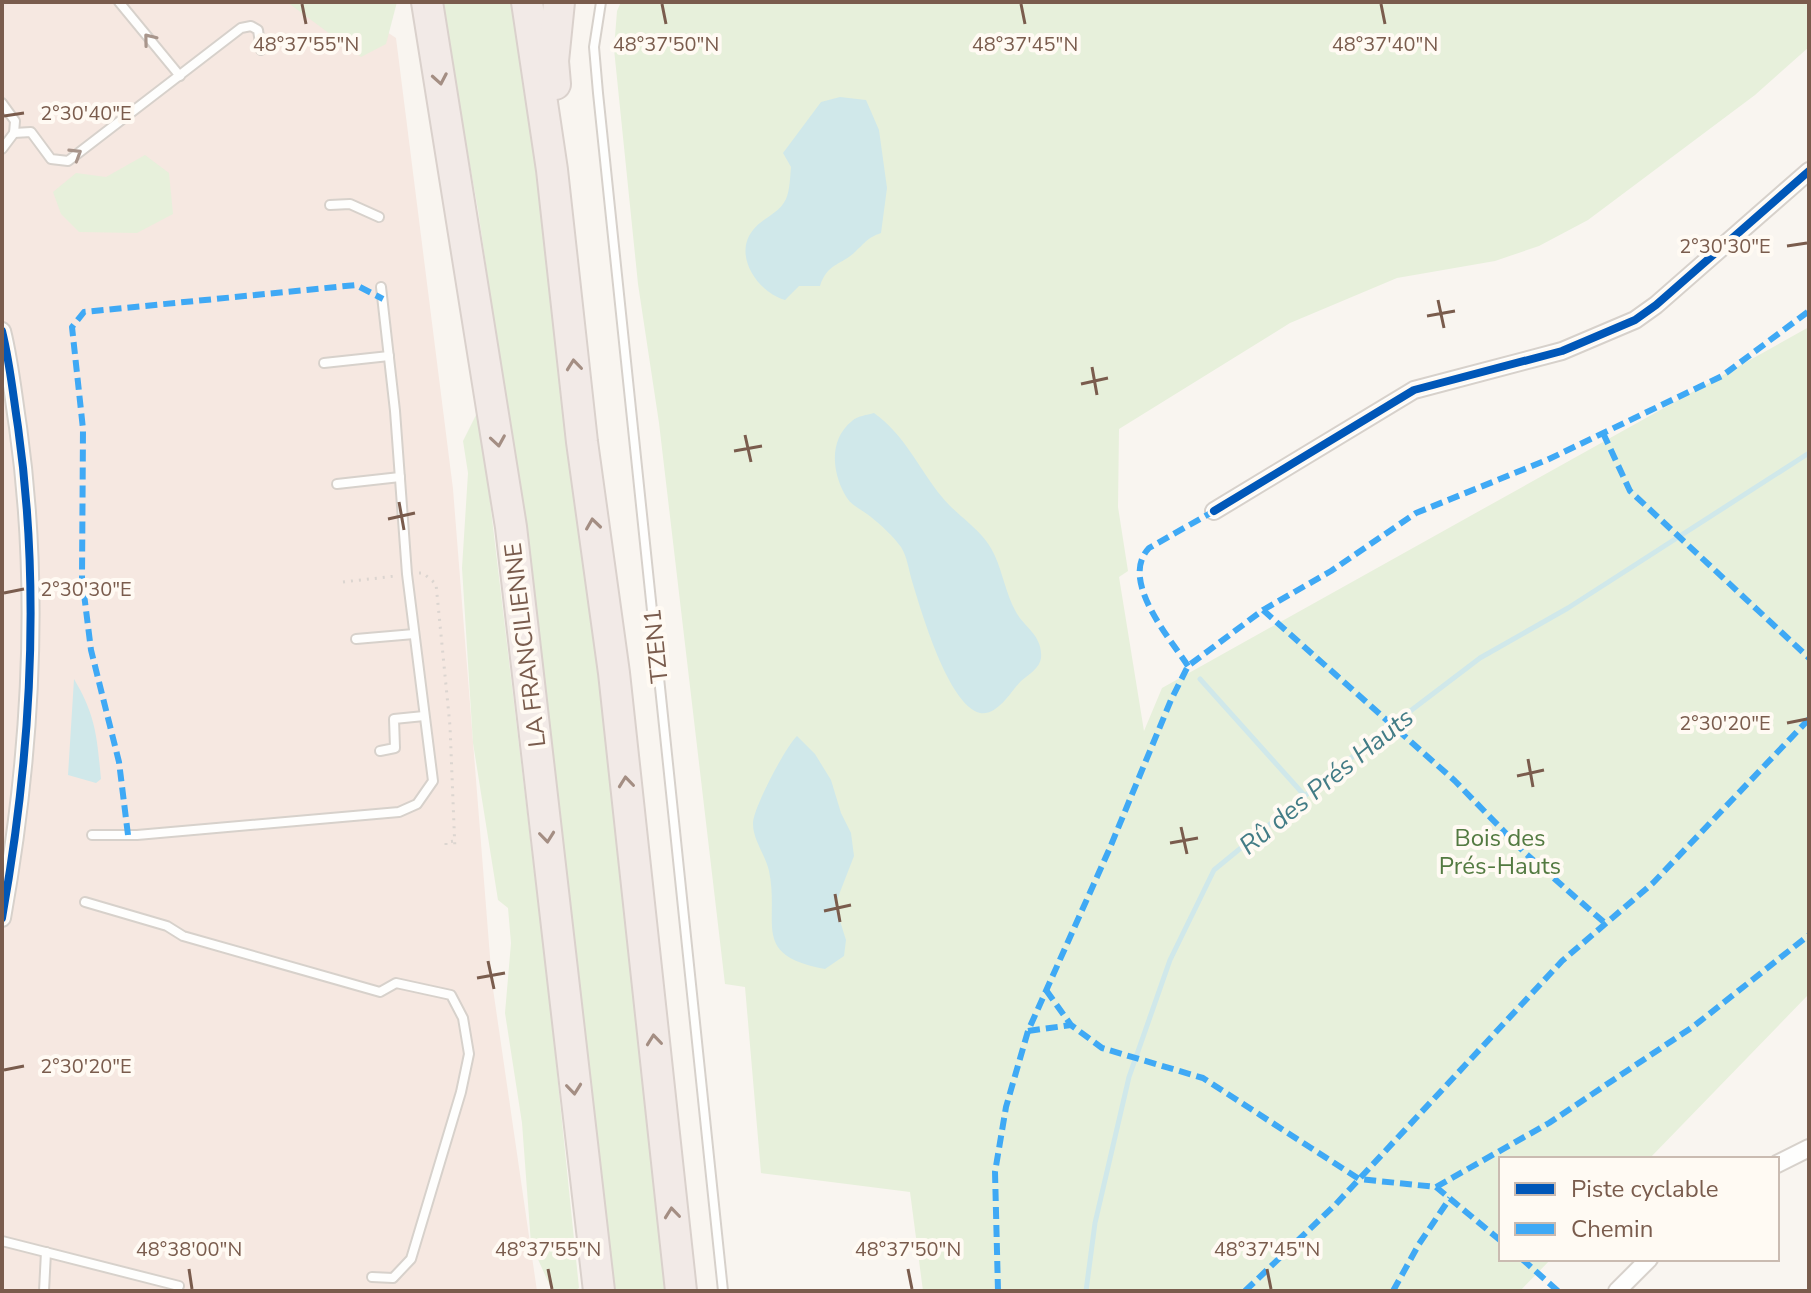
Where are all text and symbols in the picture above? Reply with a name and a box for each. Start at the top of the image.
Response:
text: 48°37'55"N [253,31,359,58]
text: 48°37'50"N [613,31,719,58]
text: 48°37'45"N [972,31,1078,58]
text: 48°37'40"N [1332,31,1438,58]
one-way arrow [145,33,159,48]
one-way arrow [431,72,448,86]
text: 2°30'40"E [40,100,132,127]
one-way arrow [67,148,82,163]
text: 2°30'30"E [1679,233,1771,260]
one-way arrow [565,358,582,371]
one-way arrow [489,434,506,447]
one-way arrow [585,517,602,530]
street label: LA FRANCILIENNE [497,541,553,749]
text: 2°30'30"E [40,576,132,603]
street label: TZEN1 [636,607,676,685]
water label: Rû des Prés Hauts [1232,700,1421,863]
text: 2°30'20"E [1679,710,1771,737]
one-way arrow [617,775,634,788]
park label: Bois des Prés-Hauts [1439,822,1561,882]
one-way arrow [538,831,555,844]
one-way arrow [645,1033,662,1046]
text: 2°30'20"E [40,1053,132,1080]
one-way arrow [565,1083,582,1096]
legend [1499,1157,1779,1261]
text: Piste cyclable [1571,1173,1718,1205]
one-way arrow [664,1207,681,1220]
text: Chemin [1571,1213,1653,1245]
text: 48°38'00"N [136,1236,242,1263]
text: 48°37'55"N [495,1236,601,1263]
text: 48°37'50"N [855,1236,961,1263]
text: 48°37'45"N [1214,1236,1320,1263]

